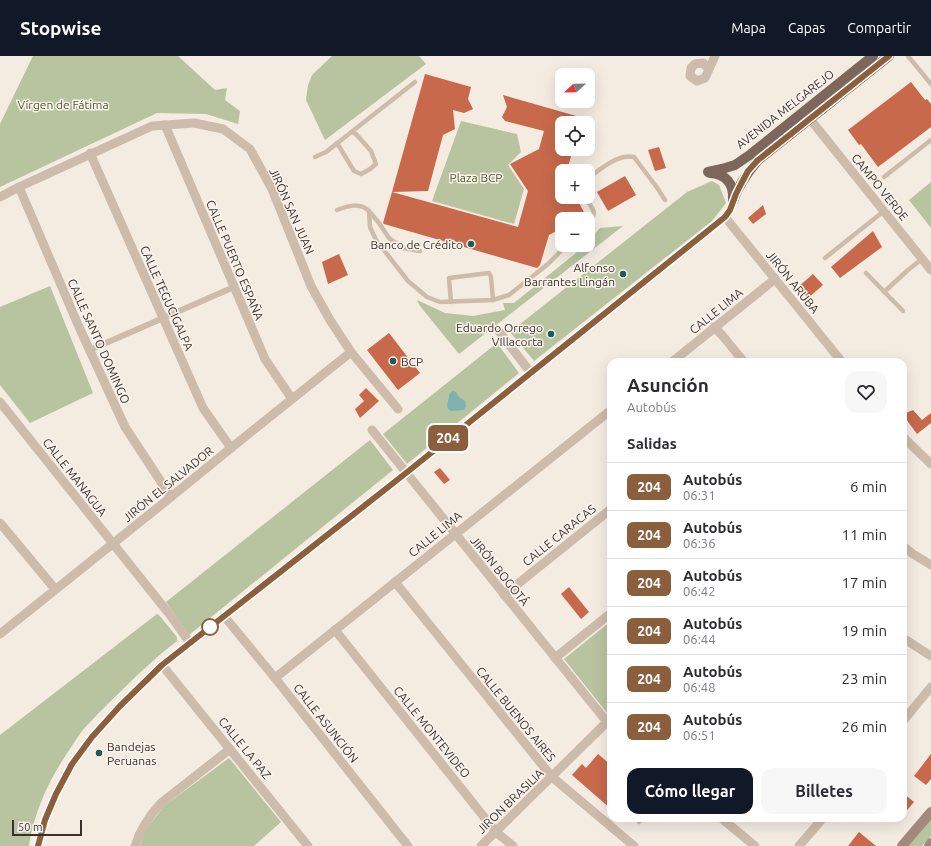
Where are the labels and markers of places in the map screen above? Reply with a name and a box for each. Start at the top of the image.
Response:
place label: Banco de Crédito [370,238,463,251]
marker: Banco de Crédito [466,239,476,249]
place label: Alfonso Barrantes Lingán [524,261,615,288]
marker: Alfonso Barrantes Lingán [618,269,628,279]
place label: Eduardo Orrego VIllacorta [456,321,543,348]
marker: Eduardo Orrego VIllacorta [546,329,556,339]
place label: BCP [401,355,423,368]
marker: BCP [388,356,398,366]
unlabelled marker [201,618,219,636]
place label: Bandejas Peruanas [107,740,156,767]
marker: Bandejas Peruanas [94,748,104,758]

